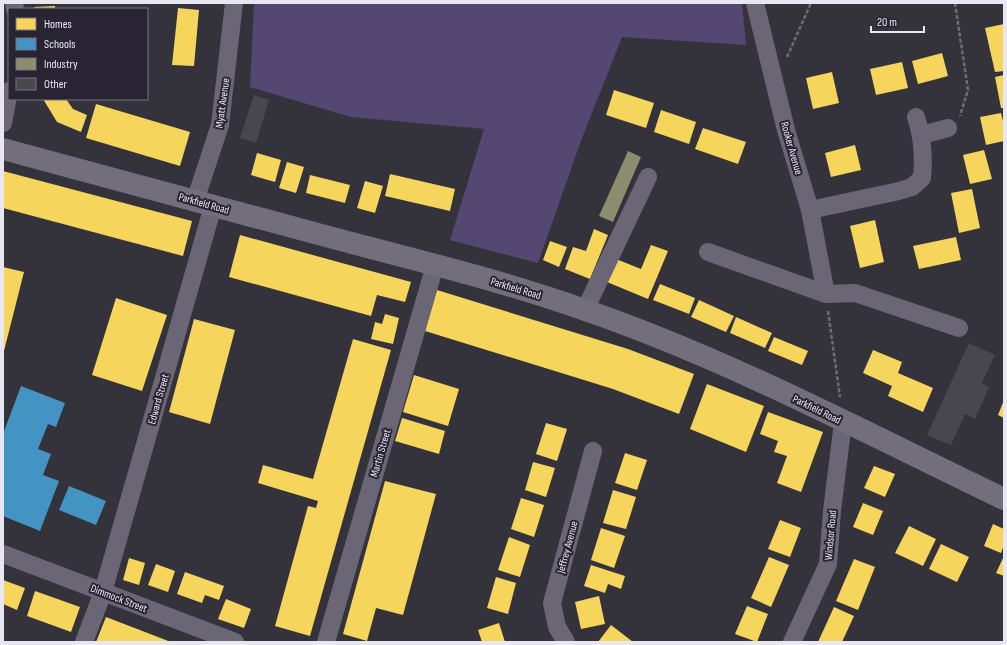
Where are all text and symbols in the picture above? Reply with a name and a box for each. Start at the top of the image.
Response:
legend [8,8,148,100]
scale bar [871,8,924,34]
text: 20 m [877,15,897,30]
text: Homes [44,17,72,32]
text: Schools [44,37,76,52]
text: Industry [44,57,78,72]
text: Other [44,77,68,92]
street label: Myatt Avenue [213,77,232,129]
street label: Rooker Avenue [778,120,805,176]
street label: Parkfield Road [177,190,231,217]
street label: Parkfield Road [489,275,543,302]
street label: Edward Street [145,372,172,426]
street label: Parkfield Road [791,392,843,427]
street label: Martin Street [367,427,394,479]
street label: Windsor Road [822,509,839,561]
street label: Jeffrey Avenue [554,520,581,575]
street label: Dimmock Street [89,582,150,615]

